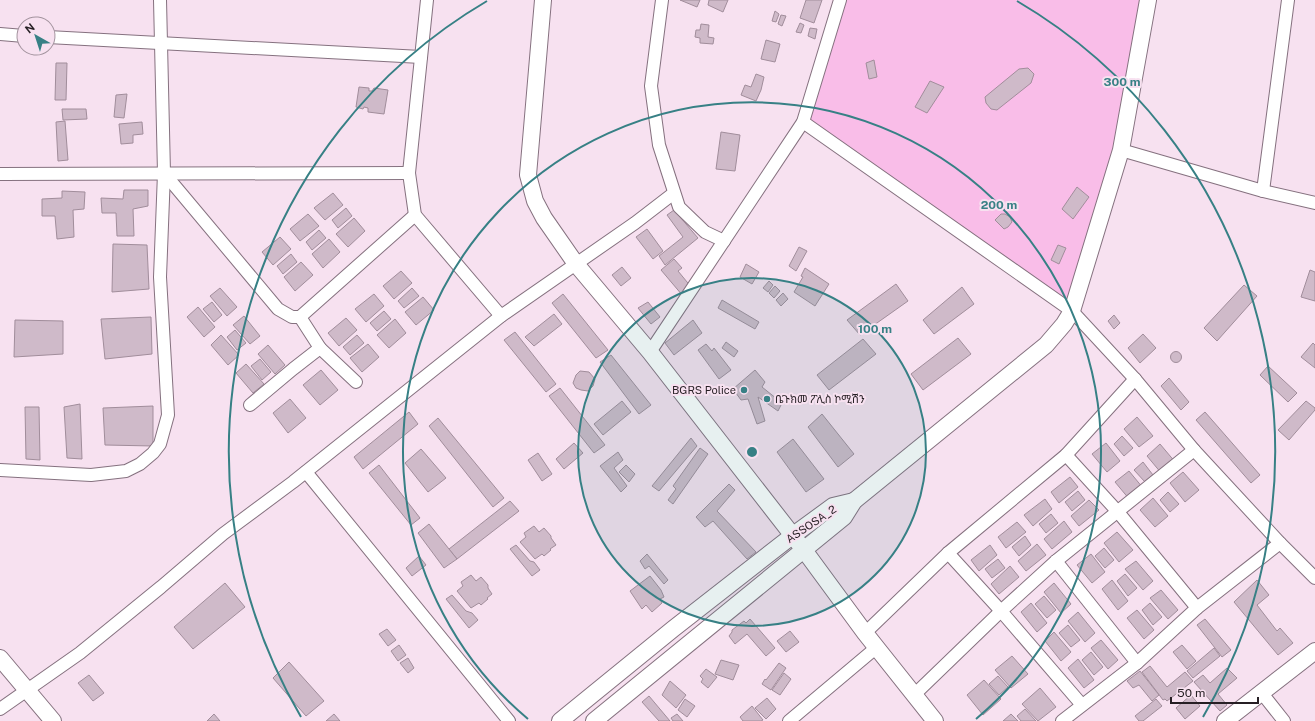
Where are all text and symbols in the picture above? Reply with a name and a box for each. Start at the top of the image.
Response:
north arrow [16,16,56,56]
text: N [23,21,37,36]
text: 300 m [1104,75,1141,89]
text: 200 m [981,198,1017,212]
text: 100 m [858,322,892,336]
place label: BGRS Police [672,384,736,396]
marker: BGRS Police [739,385,749,395]
place label: ቤጉክመ ፖሊስ ኮሚሽን [775,393,865,405]
marker: ቤጉክመ ፖሊስ ኮሚሽን [762,394,772,404]
centre of rings [745,445,759,459]
street label: ASSOSA_2 [784,503,839,545]
scale bar [1171,679,1258,705]
text: 50 m [1177,686,1205,700]

